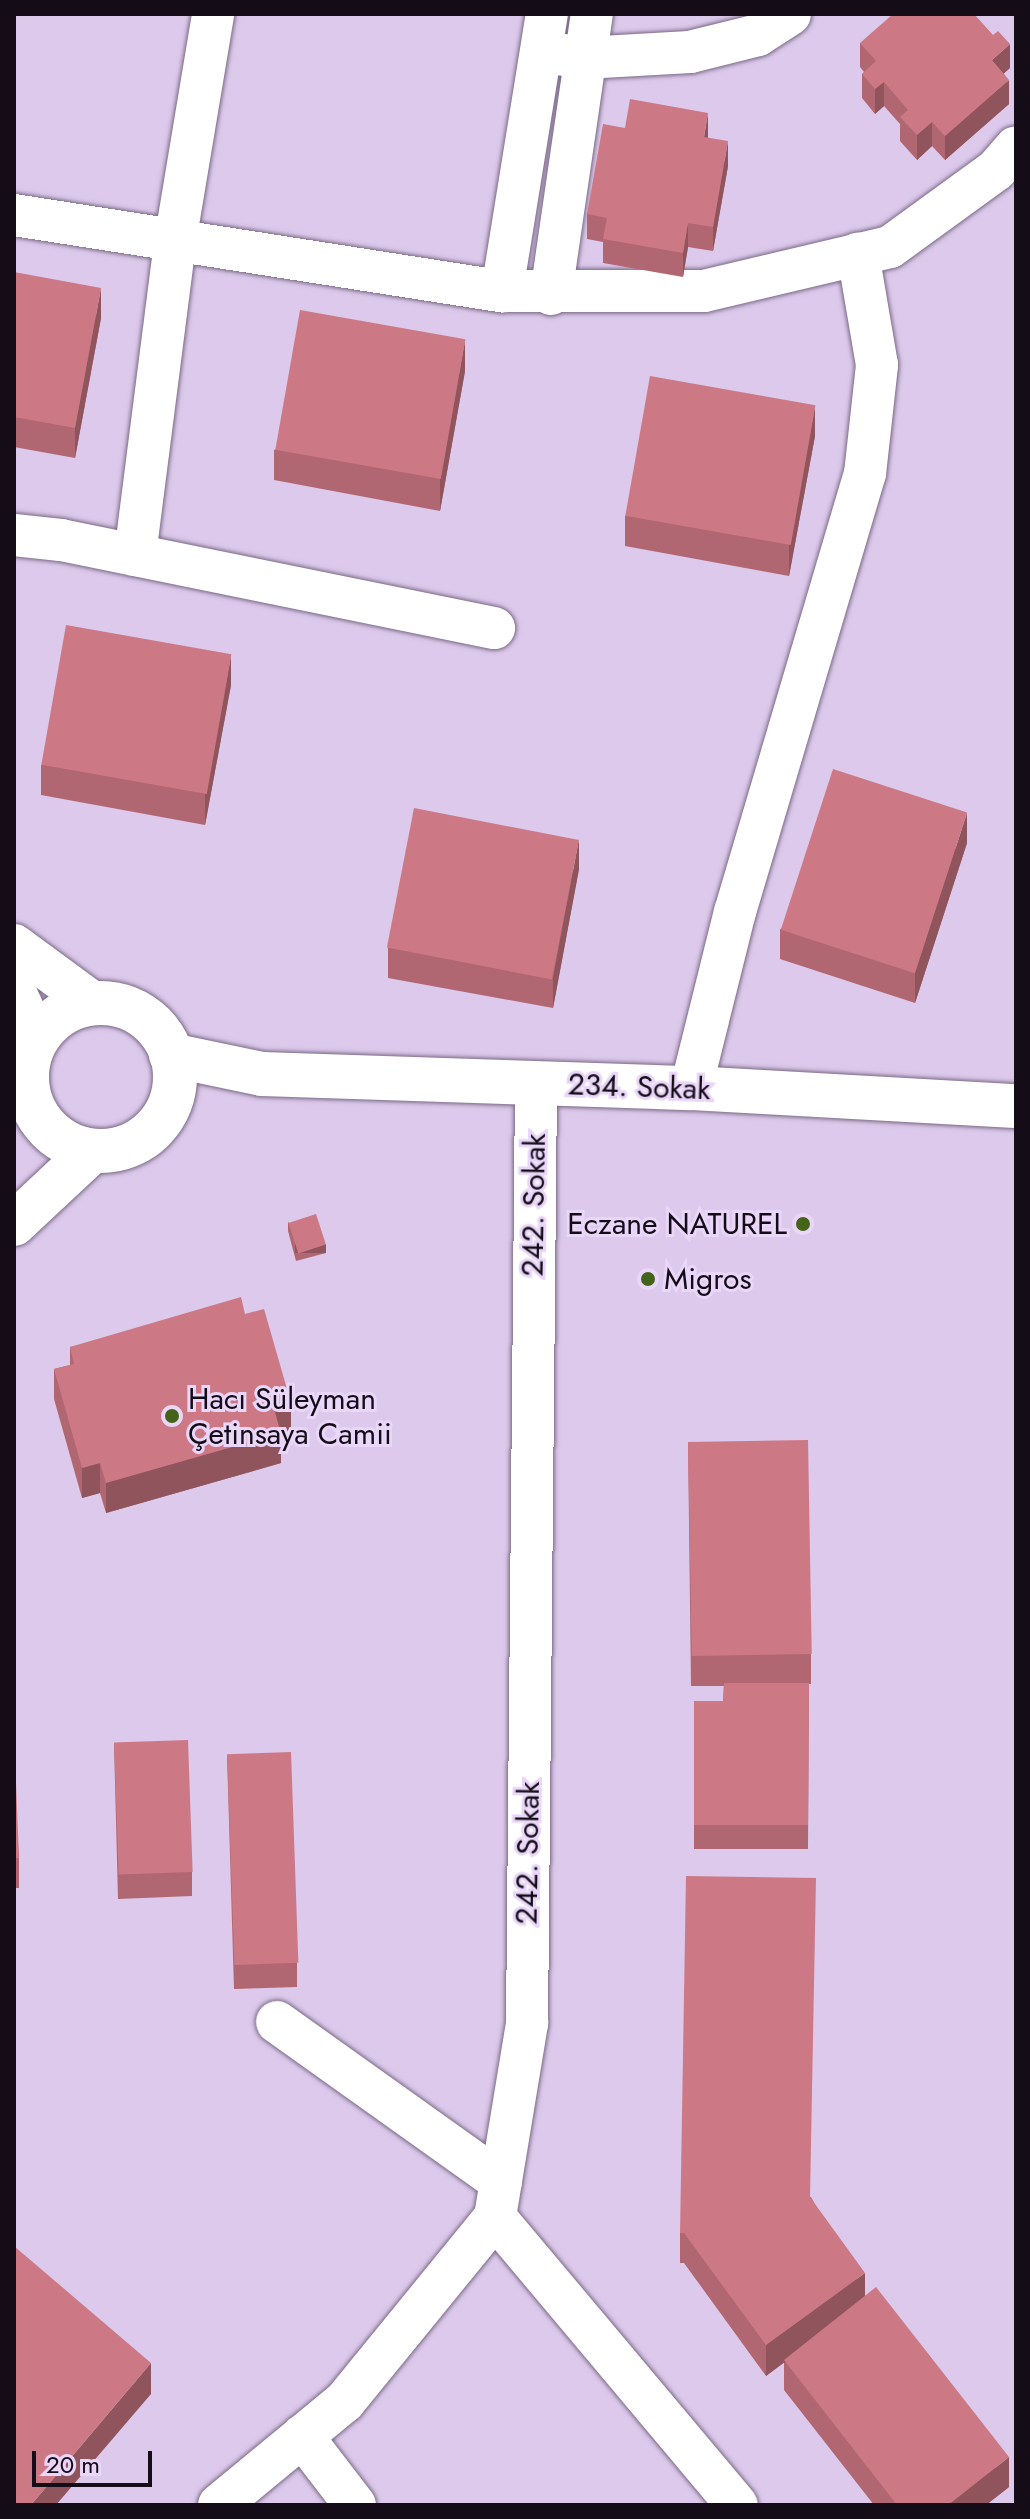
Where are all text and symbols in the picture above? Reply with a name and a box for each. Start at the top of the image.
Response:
street label: 234. Sokak [567,1067,711,1107]
street label: 242. Sokak [515,1133,553,1277]
place label: Eczane NATUREL [567,1206,787,1242]
marker: Eczane NATUREL [794,1215,812,1233]
place label: Migros [664,1261,752,1297]
marker: Migros [639,1270,657,1288]
place label: Hacı Süleyman Çetinsaya Camii [188,1381,392,1452]
marker: Hacı Süleyman Çetinsaya Camii [163,1407,181,1425]
street label: 242. Sokak [509,1781,547,1925]
scale bar [36,2435,156,2485]
text: 20 m [46,2447,100,2482]

